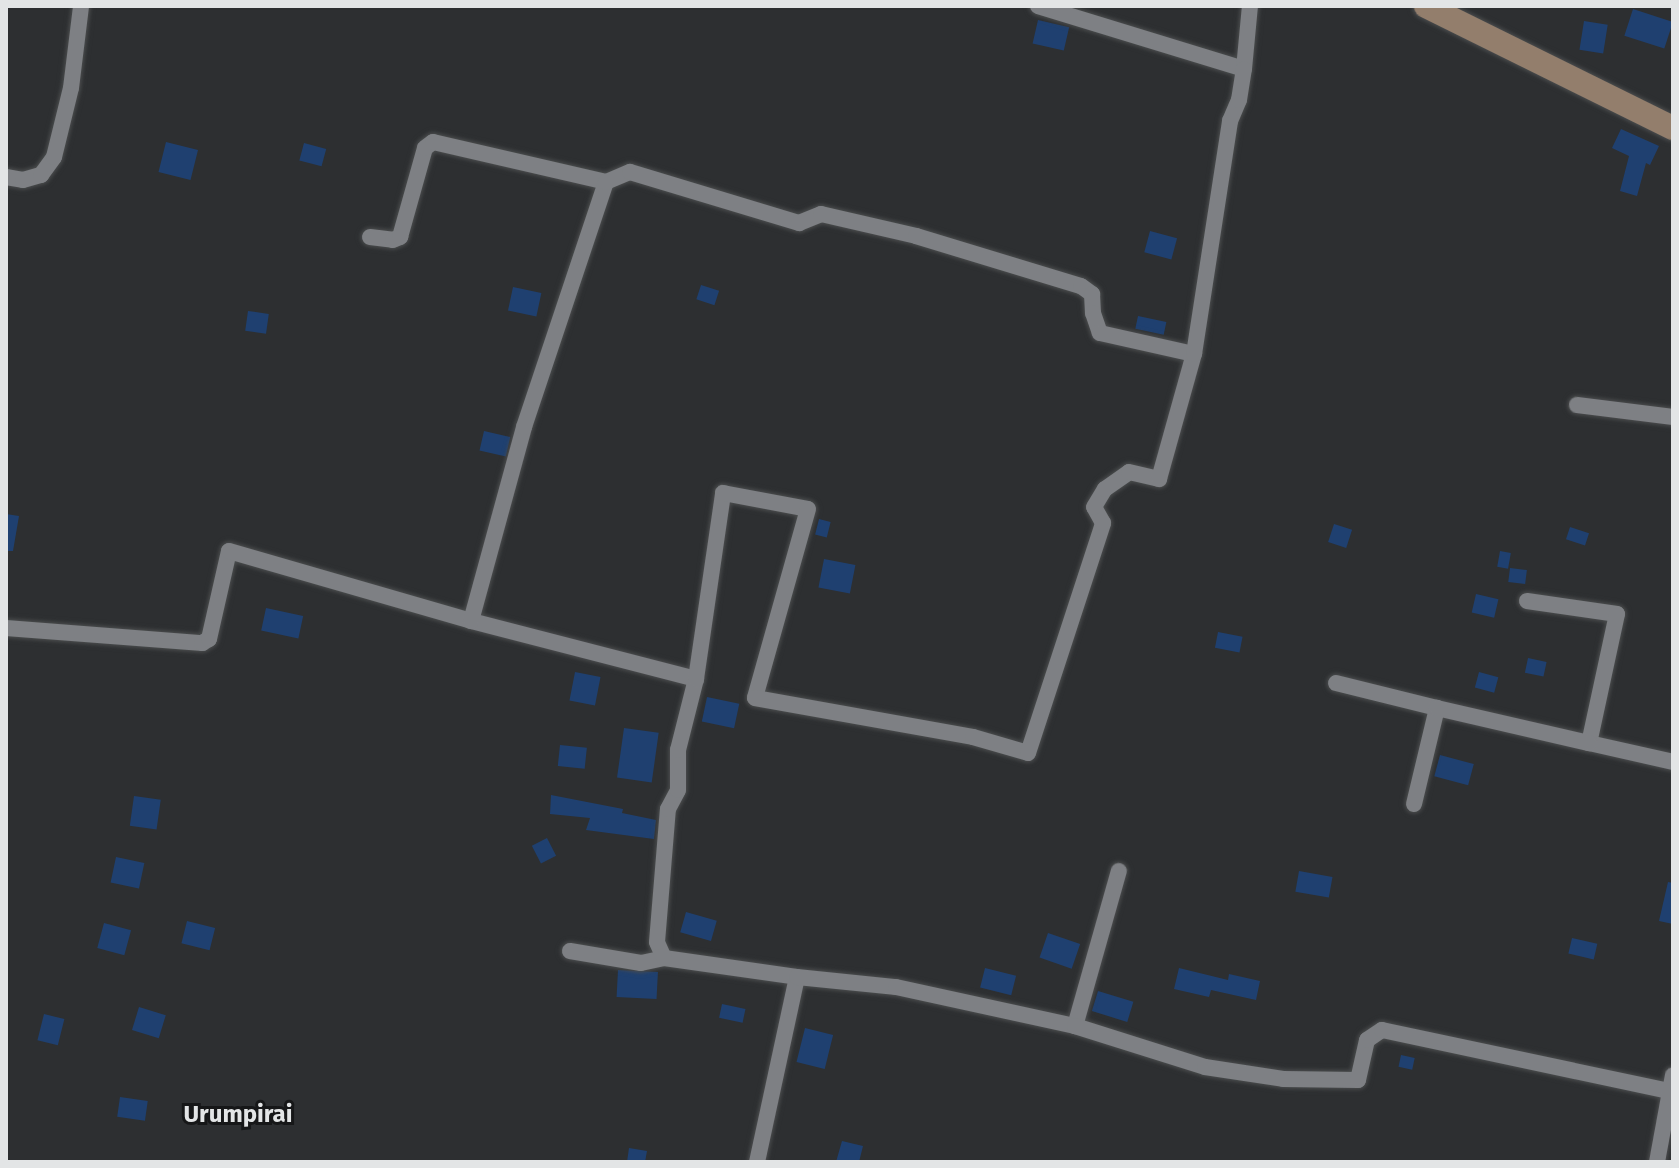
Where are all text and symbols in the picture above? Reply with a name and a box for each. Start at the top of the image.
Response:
district label: Urumpirai [183,1101,293,1129]

